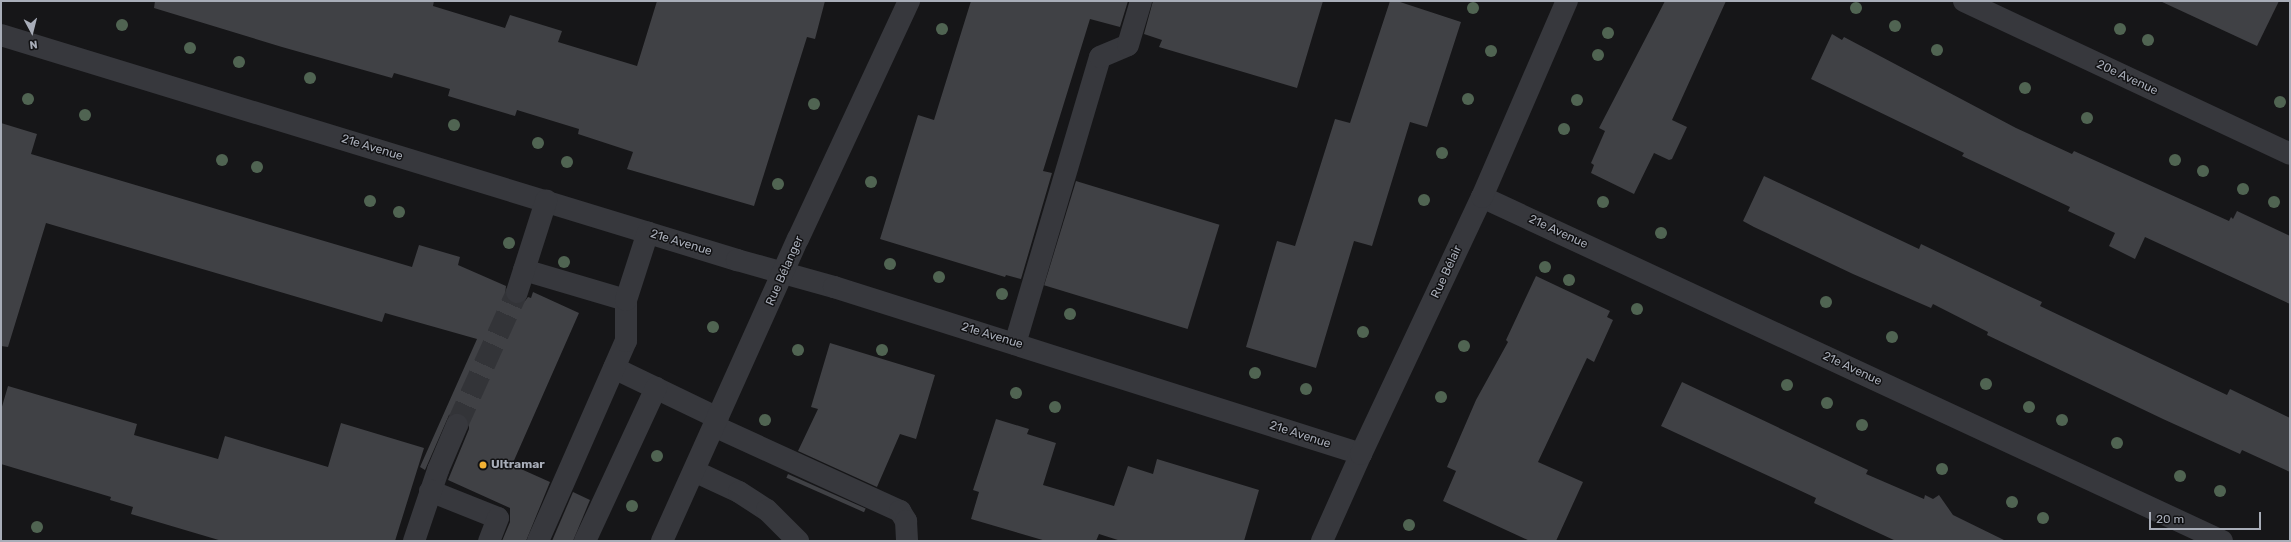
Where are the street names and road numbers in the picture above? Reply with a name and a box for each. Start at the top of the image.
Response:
street label: 20e Avenue [2094,57,2160,99]
street label: 21e Avenue [339,132,405,164]
street label: 21e Avenue [1526,212,1590,252]
street label: 21e Avenue [648,227,714,259]
street label: Rue Bélanger [763,234,807,308]
street label: Rue Bélair [1429,243,1465,301]
street label: 21e Avenue [959,320,1025,352]
street label: 21e Avenue [1820,349,1884,389]
street label: 21e Avenue [1267,418,1333,452]

